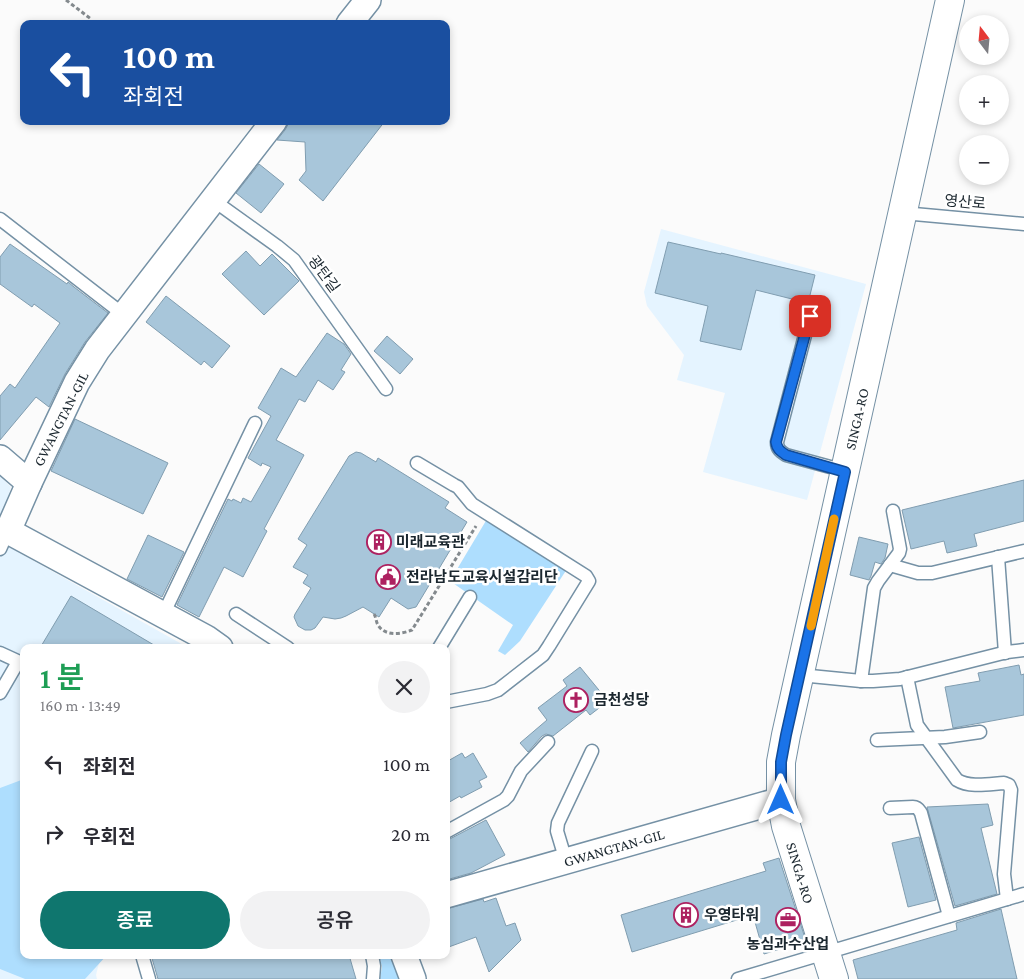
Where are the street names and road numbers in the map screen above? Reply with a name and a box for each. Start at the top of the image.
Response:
street label: 영산로 [944,192,986,212]
street label: 광탄길 [305,253,343,295]
street label: GWANGTAN-GIL [30,369,92,469]
street label: SINGA-RO [842,386,872,452]
street label: GWANGTAN-GIL [562,826,667,870]
street label: SINGA-RO [783,841,817,905]

